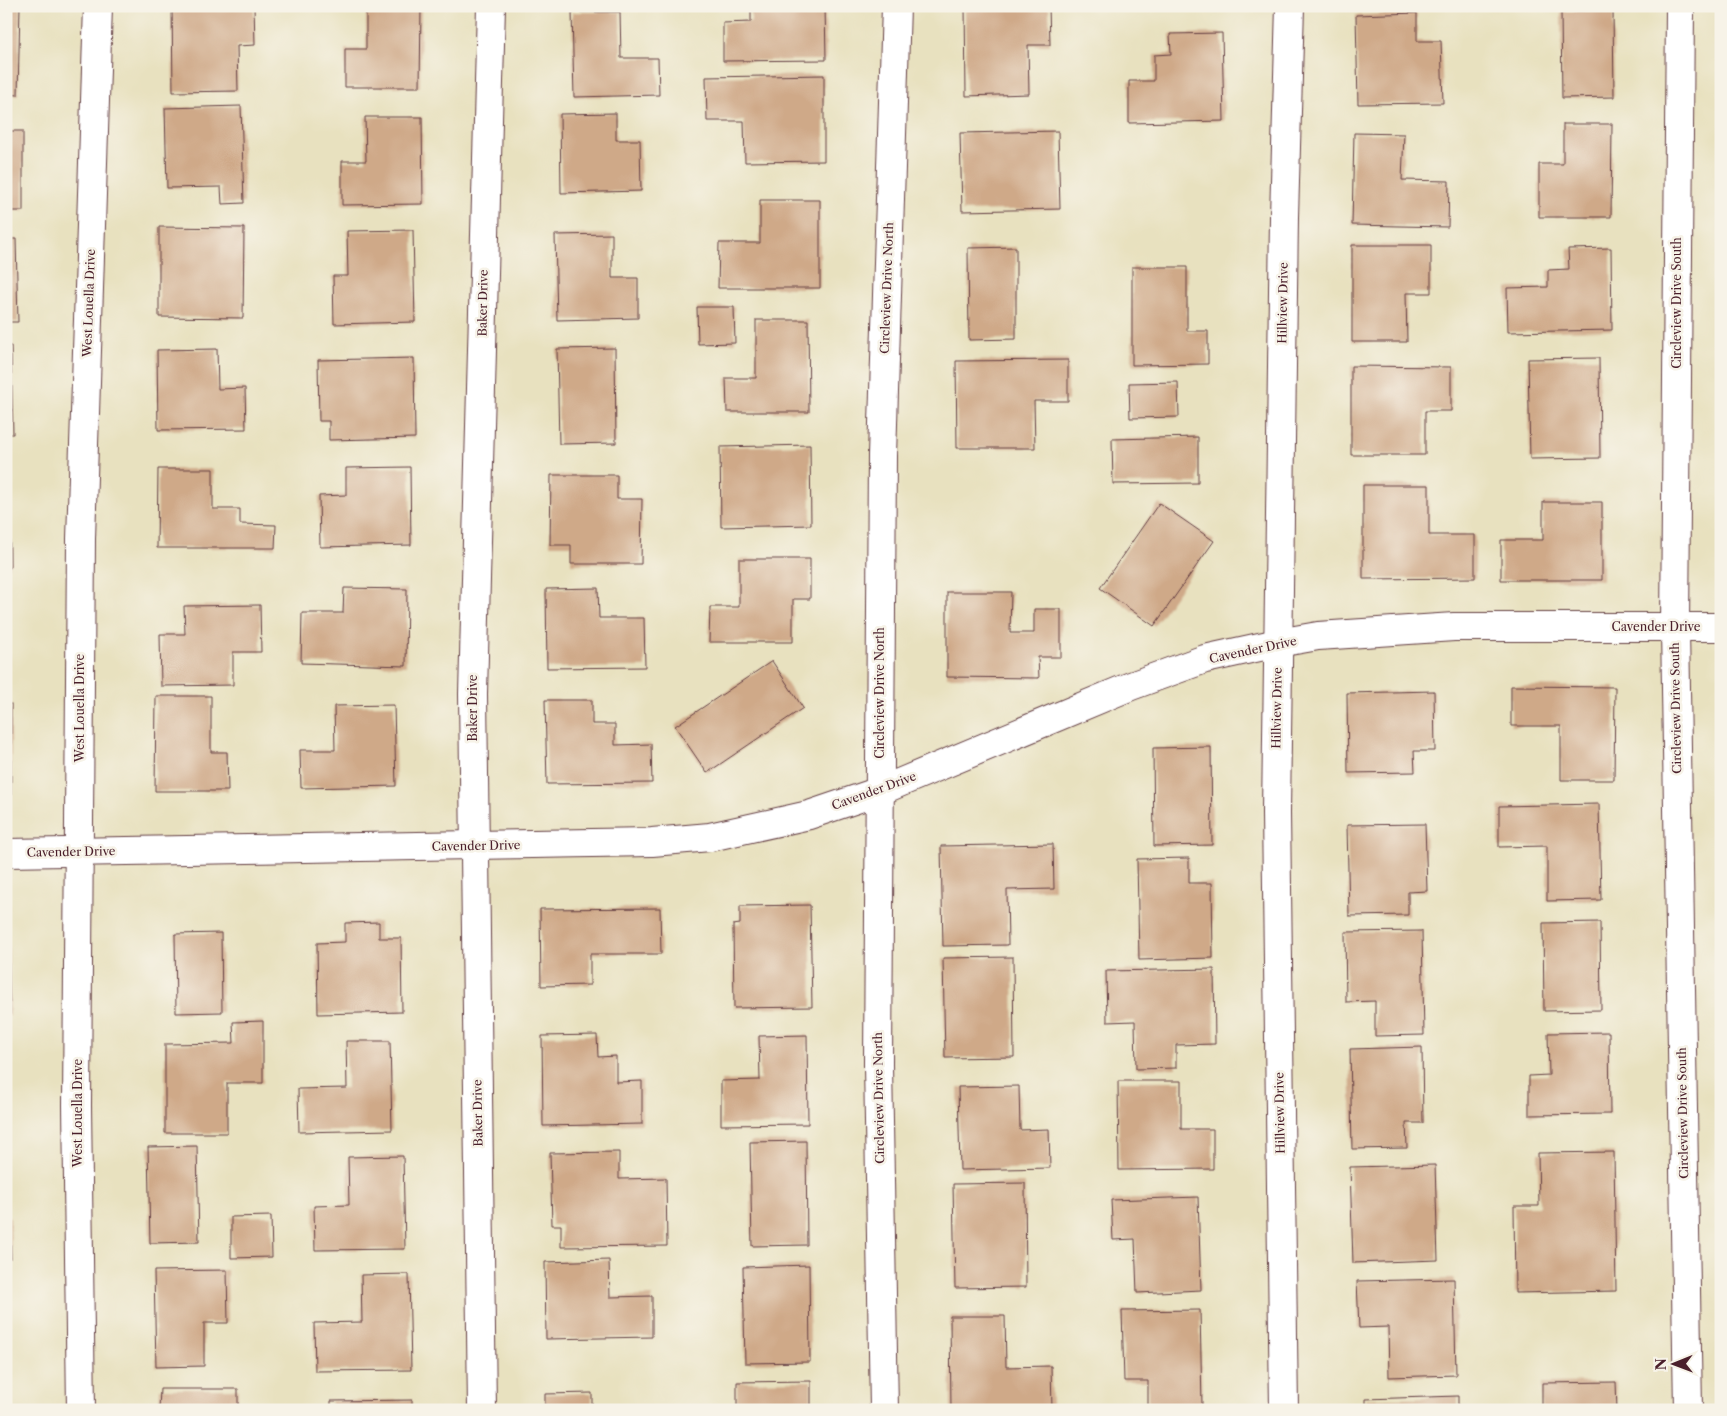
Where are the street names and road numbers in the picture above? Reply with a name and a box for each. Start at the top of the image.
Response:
street label: Circleview Drive North [877,221,896,354]
street label: Circleview Drive South [1669,237,1684,369]
street label: West Louella Drive [79,248,98,358]
street label: Hillview Drive [1274,262,1291,344]
street label: Baker Drive [474,269,491,337]
street label: Cavender Drive [1612,619,1701,634]
street label: Circleview Drive North [872,627,887,759]
street label: Cavender Drive [1208,633,1298,666]
street label: Circleview Drive South [1667,642,1684,774]
street label: West Louella Drive [72,653,87,763]
street label: Hillview Drive [1268,667,1285,749]
street label: Baker Drive [465,674,480,742]
street label: Cavender Drive [829,768,918,813]
street label: Cavender Drive [431,837,521,854]
street label: Cavender Drive [26,843,116,860]
street label: Circleview Drive North [870,1032,887,1164]
street label: Circleview Drive South [1674,1047,1691,1179]
street label: West Louella Drive [70,1058,85,1168]
street label: Hillview Drive [1271,1072,1288,1154]
street label: Baker Drive [469,1079,486,1147]

